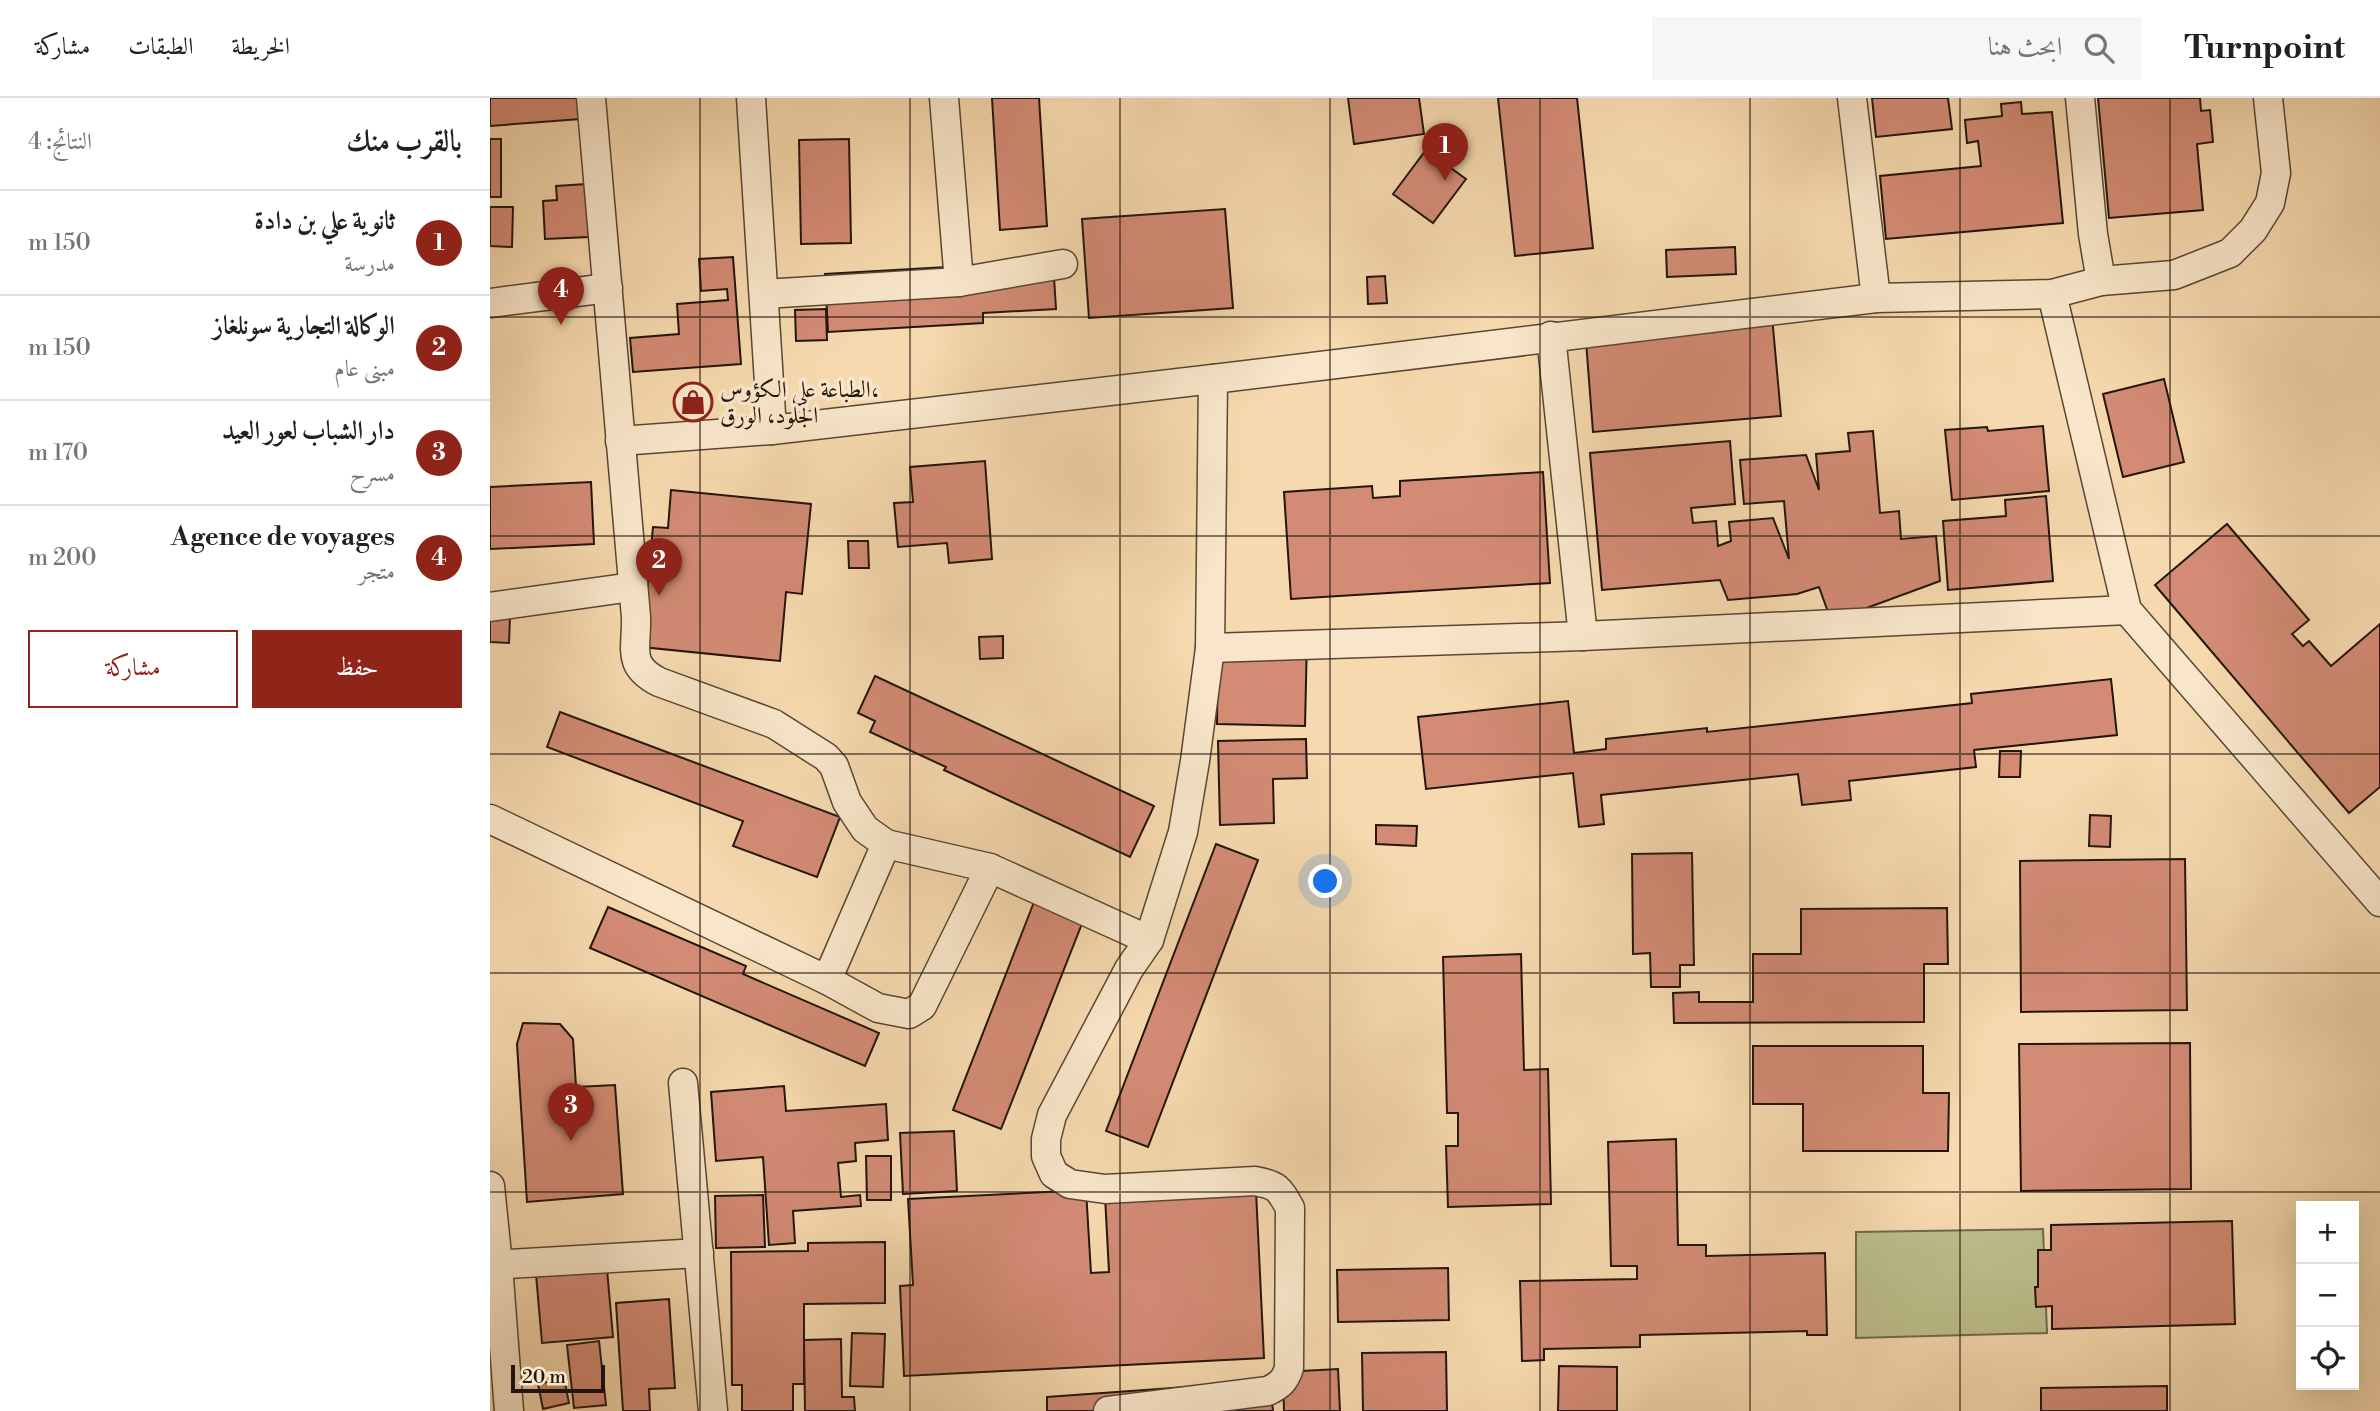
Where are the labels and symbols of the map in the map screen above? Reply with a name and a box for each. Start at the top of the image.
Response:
pin: 1 [1422,123,1468,181]
pin: 4 [538,267,584,325]
place label: الطباعة على الكؤوس، الجلود، الورق [720,376,879,430]
shop icon: الطباعة على الكؤوس، الجلود، الورق [672,381,714,423]
pin: 2 [636,538,682,596]
your location [1308,864,1342,898]
pin: 3 [548,1083,594,1141]
scale bar [511,1362,606,1394]

